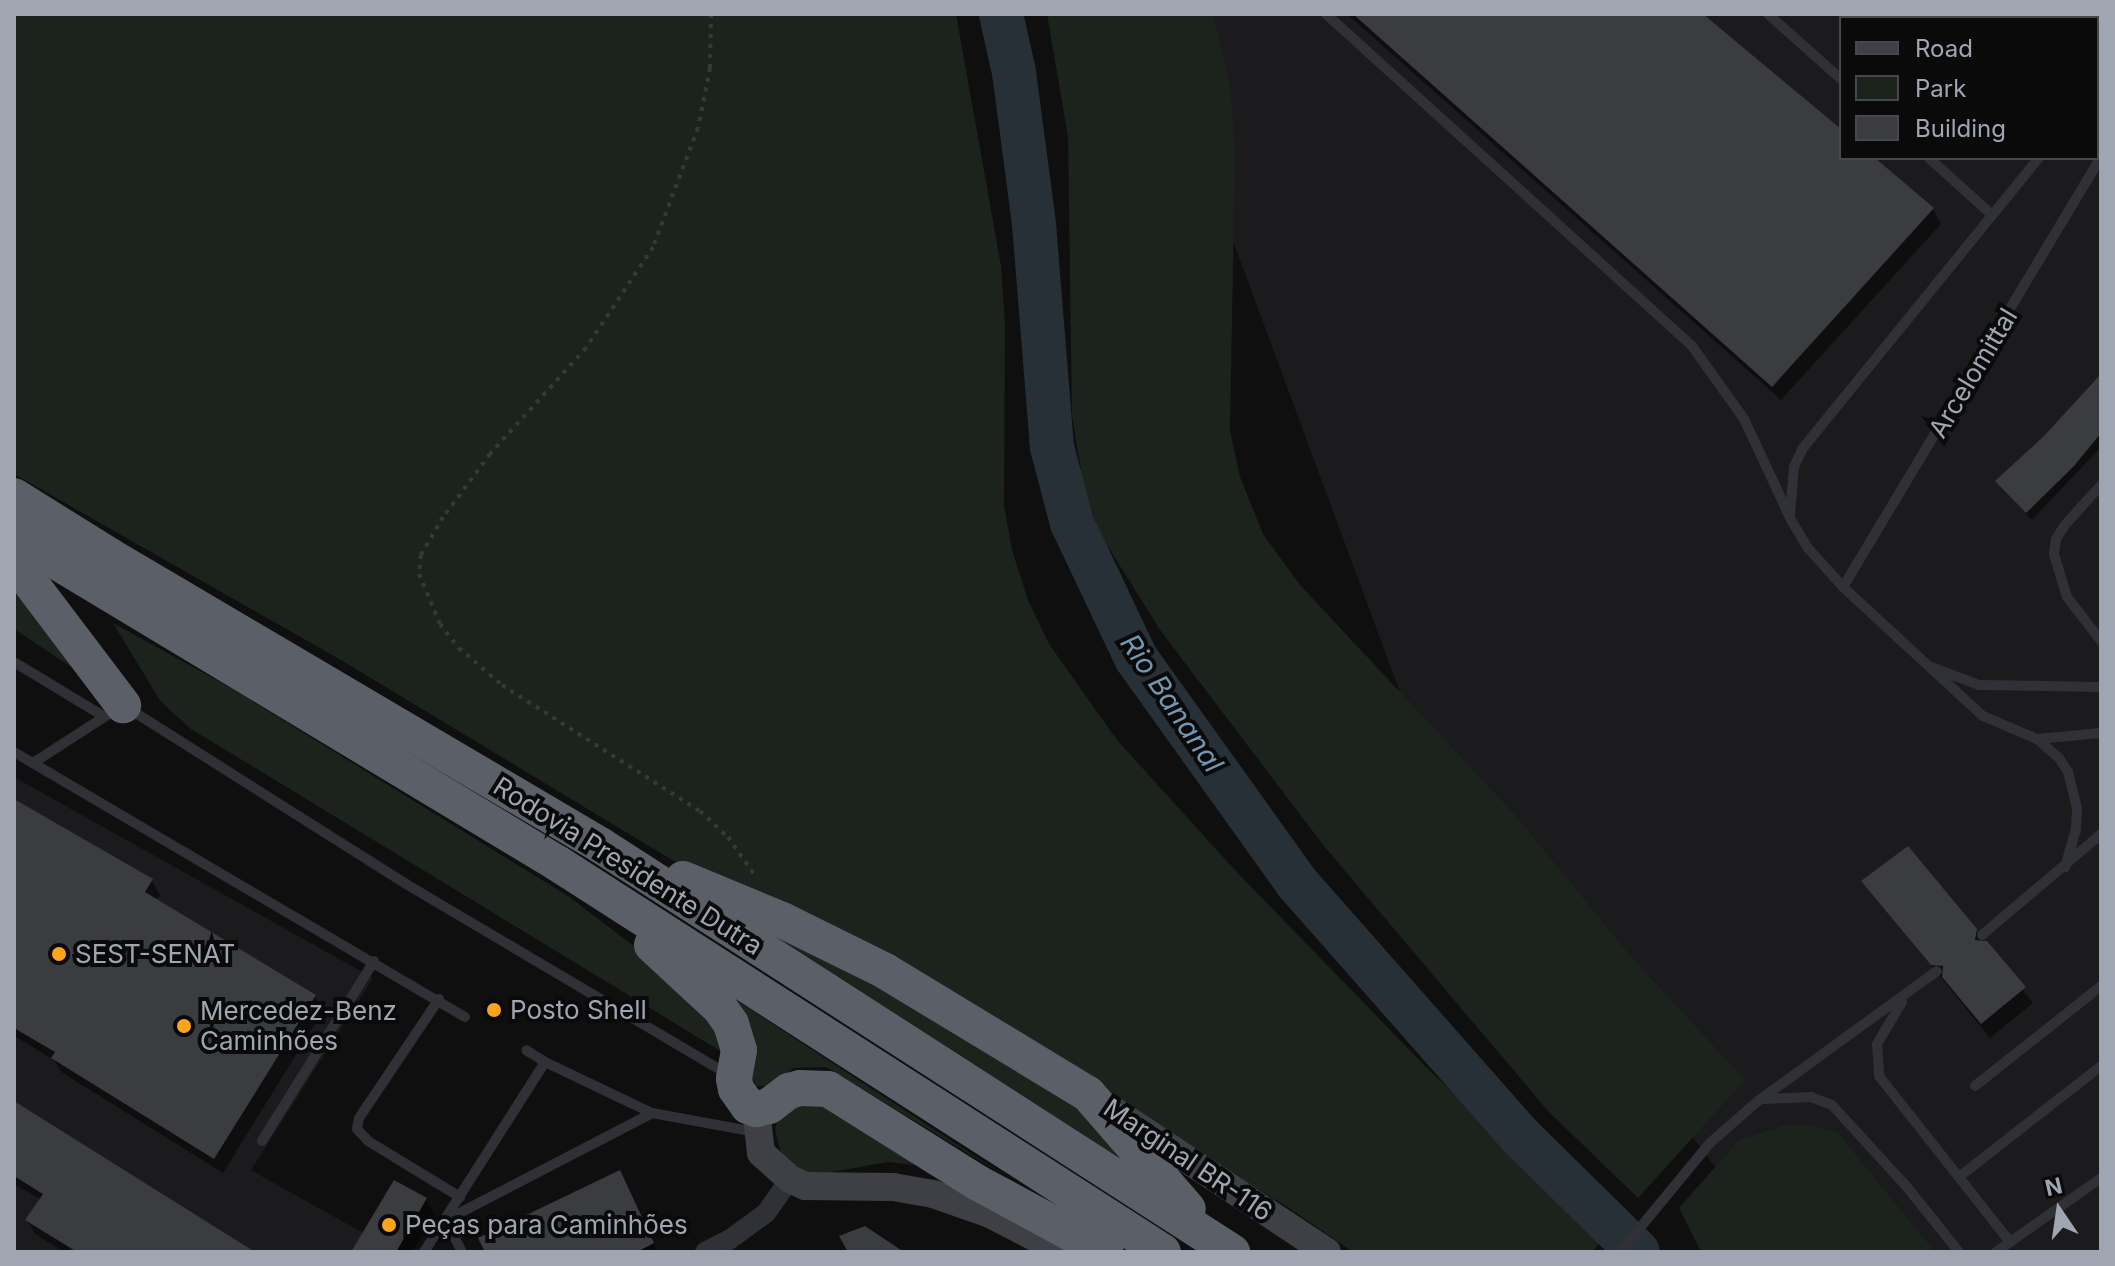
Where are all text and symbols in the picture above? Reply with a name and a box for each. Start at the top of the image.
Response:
legend [1839,16,2099,160]
text: Road [1915,34,1973,63]
text: Park [1915,74,1966,103]
text: Building [1915,114,2006,143]
street label: Arcelomittal [1922,303,2024,443]
water label: Rio Bananal [1114,628,1230,778]
street label: Rodovia Presidente Dutra [488,770,768,962]
place label: SEST-SENAT [75,938,235,970]
marker: SEST-SENAT [50,945,68,963]
place label: Posto Shell [510,994,647,1026]
place label: Mercedez-Benz Caminhões [200,995,397,1056]
marker: Posto Shell [485,1001,503,1019]
marker: Mercedez-Benz Caminhões [175,1017,193,1035]
street label: Marginal BR-116 [1098,1092,1278,1228]
north arrow [2019,1170,2099,1250]
text: N [2043,1172,2065,1201]
place label: Peças para Caminhões [405,1209,688,1241]
marker: Peças para Caminhões [380,1216,398,1234]

